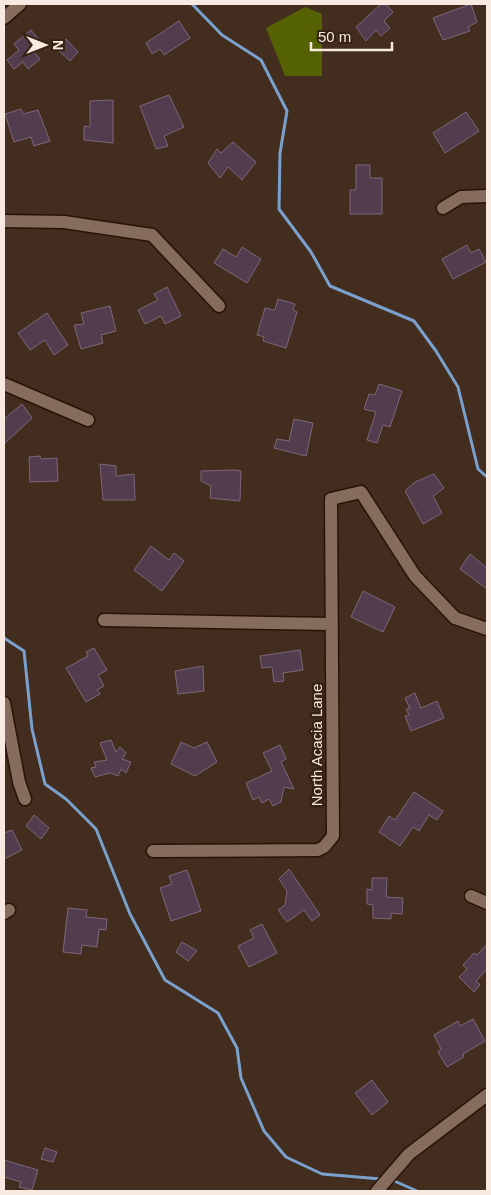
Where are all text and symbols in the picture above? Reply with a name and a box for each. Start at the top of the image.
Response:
north arrow [20,20,70,70]
scale bar [311,20,392,52]
text: 50 m [318,28,351,45]
text: N [50,40,66,50]
street label: North Acacia Lane [308,684,325,806]

